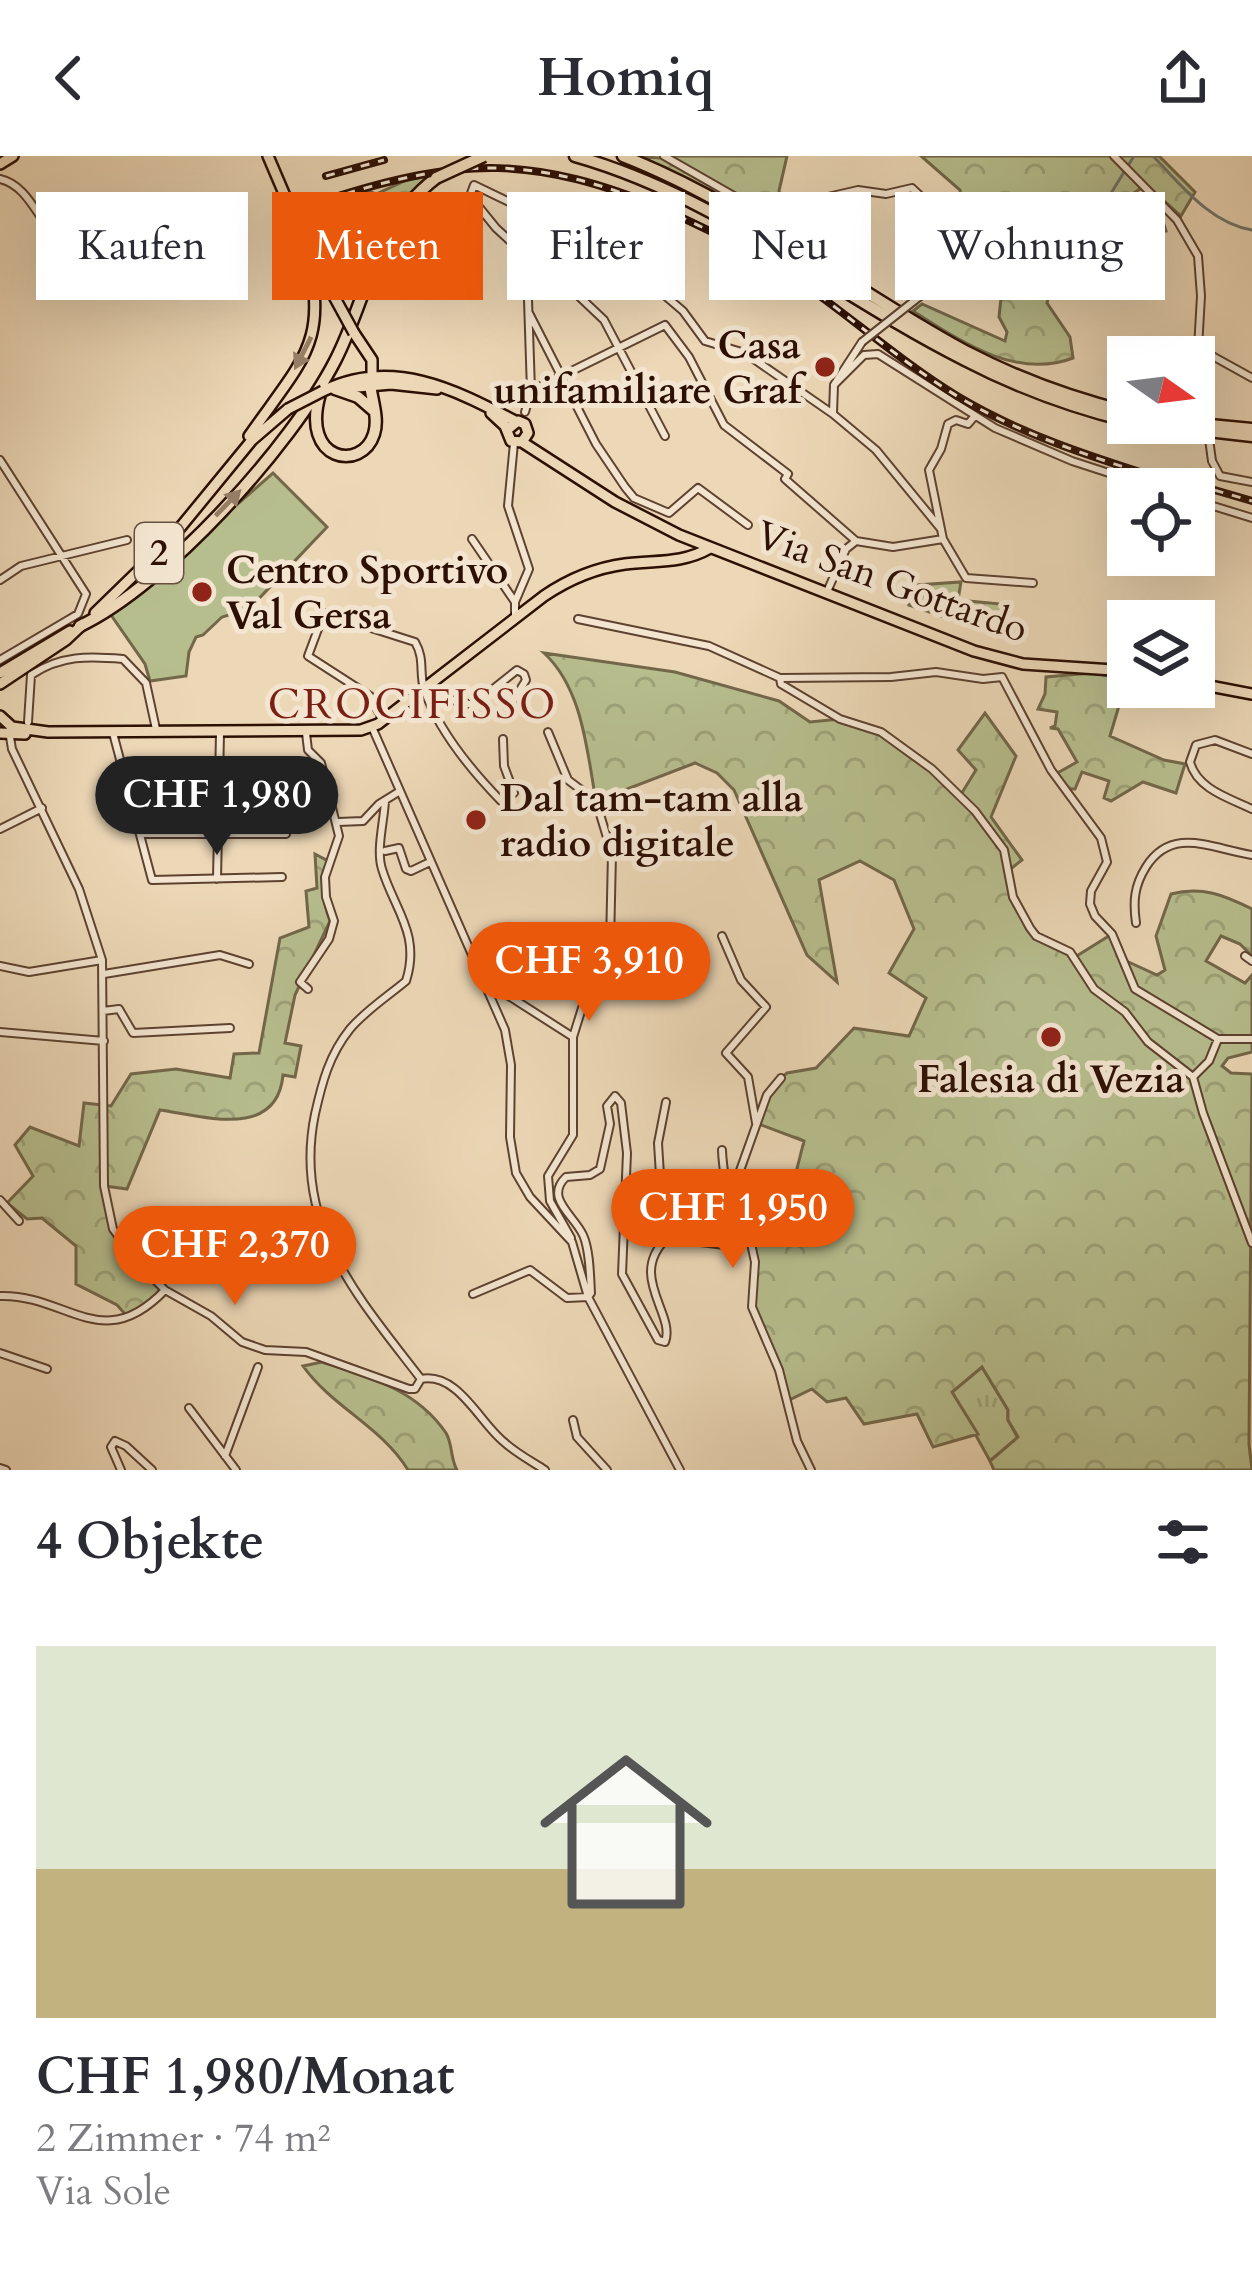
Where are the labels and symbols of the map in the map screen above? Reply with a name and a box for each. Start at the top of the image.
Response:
place label: Casa unifamiliare Graf [493,319,807,417]
one-way arrow [293,336,313,371]
north arrow [1107,336,1215,444]
marker: Casa unifamiliare Graf [812,354,838,380]
one-way arrow [214,489,242,517]
street label: Via San Gottardo [749,508,1035,656]
road number: 2 [135,523,183,583]
place label: Centro Sportivo Val Gersa [226,544,508,642]
marker: Centro Sportivo Val Gersa [189,579,215,605]
district label: CROCIFISSO [268,676,558,733]
pin: CHF 1,980 [80,756,354,858]
place label: Dal tam-tam alla radio digitale [500,772,803,870]
marker: Dal tam-tam alla radio digitale [463,807,489,833]
pin: CHF 3,910 [452,922,726,1024]
marker: Falesia di Vezia [1038,1024,1064,1050]
place label: Falesia di Vezia [917,1053,1185,1106]
pin: CHF 1,950 [596,1169,870,1271]
pin: CHF 2,370 [98,1206,372,1308]

